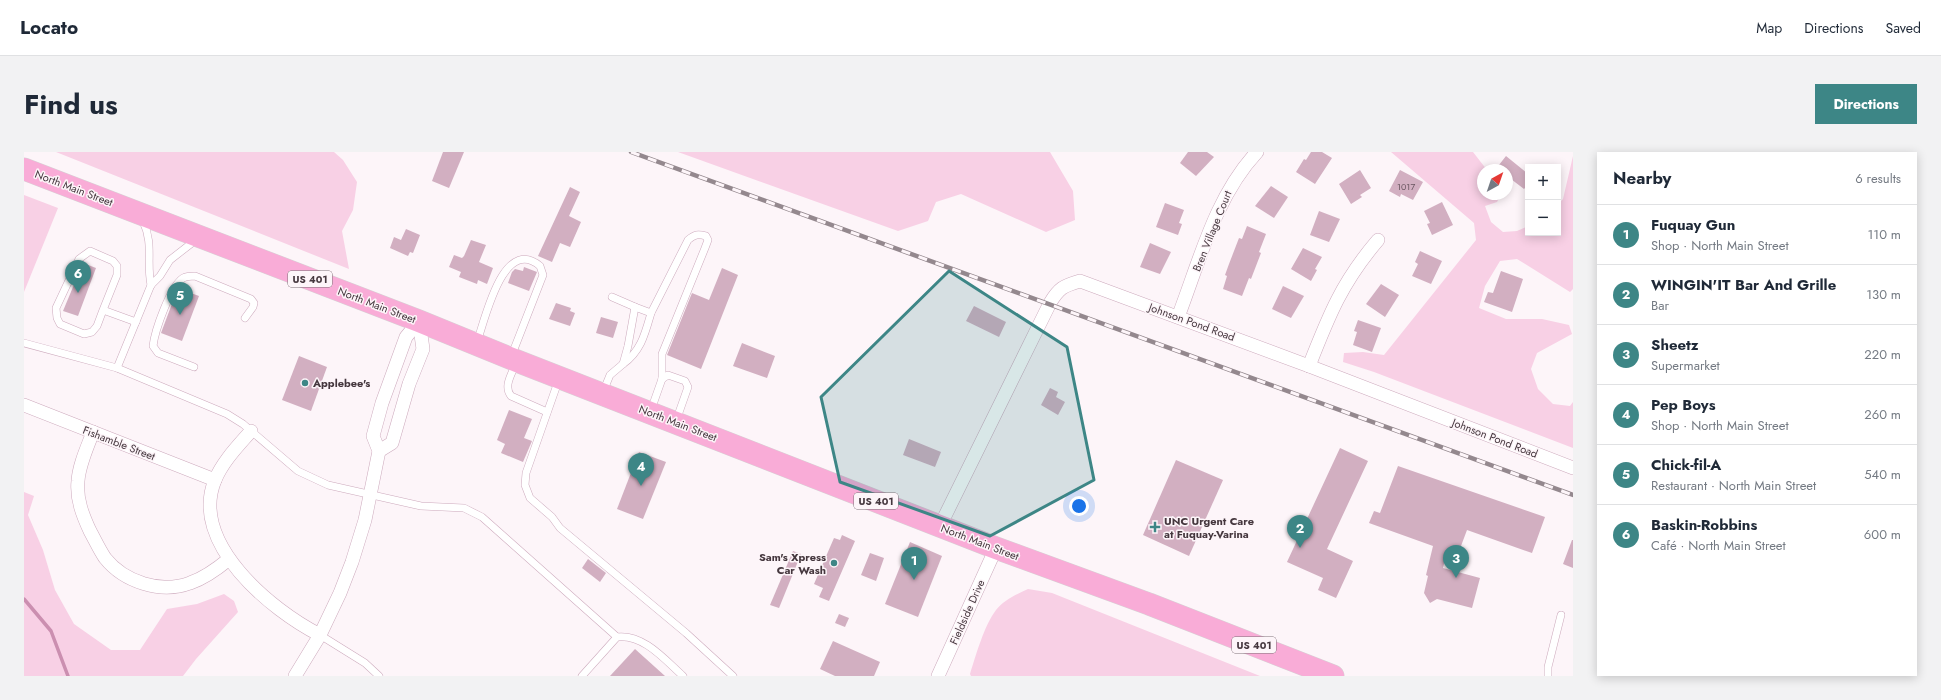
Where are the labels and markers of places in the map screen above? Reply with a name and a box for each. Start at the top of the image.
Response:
pin: 6 [65,260,91,293]
pin: 5 [167,282,193,315]
place label: Applebee's [312,375,370,391]
marker: Applebee's [300,378,310,388]
pin: 4 [628,453,654,486]
place label: UNC Urgent Care at Fuquay-Varina [1164,513,1254,542]
pin: 2 [1287,515,1313,548]
marker: UNC Urgent Care at Fuquay-Varina [1149,521,1161,533]
pin: 3 [1443,545,1469,578]
pin: 1 [901,547,927,580]
place label: Sam's Xpress Car Wash [759,549,826,578]
marker: Sam's Xpress Car Wash [829,558,839,568]

